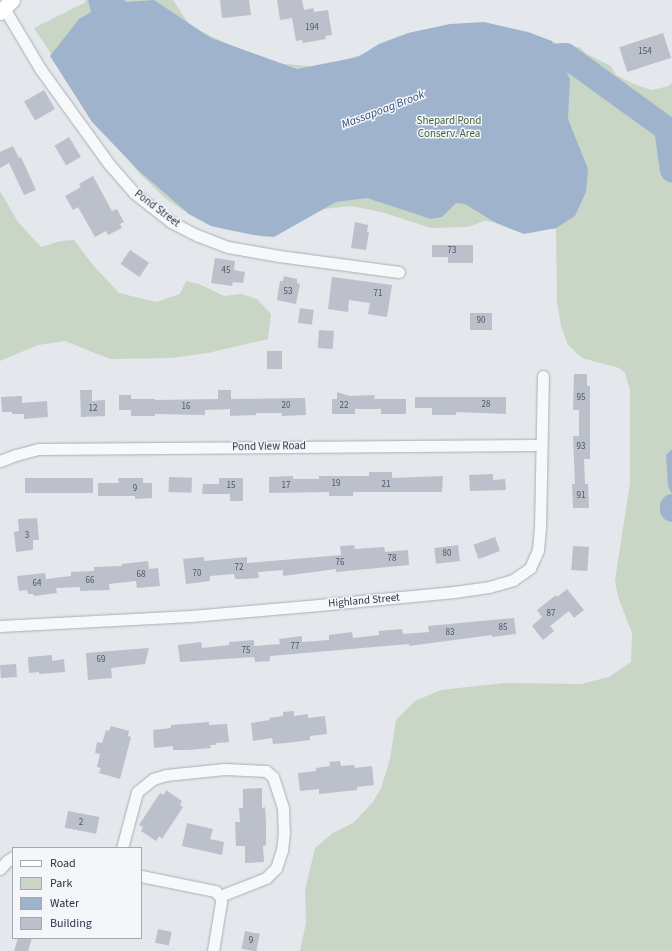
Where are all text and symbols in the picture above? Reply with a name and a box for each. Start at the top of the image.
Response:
house number: 194 [305,23,319,33]
house number: 154 [638,47,652,57]
water label: Massapoag Brook [340,88,426,132]
park label: Shepard Pond Conserv. Area [417,115,481,141]
street label: Pond Street [132,188,182,230]
house number: 73 [448,246,456,256]
house number: 45 [222,266,230,276]
house number: 53 [284,287,292,297]
house number: 71 [374,289,382,299]
house number: 90 [477,316,485,326]
house number: 95 [577,393,585,403]
house number: 28 [482,400,490,410]
house number: 20 [282,401,290,411]
house number: 22 [340,401,348,411]
house number: 16 [182,402,190,412]
house number: 12 [89,404,97,414]
street label: Pond View Road [232,440,306,454]
house number: 93 [577,442,585,452]
house number: 19 [332,479,340,489]
house number: 21 [382,480,390,490]
house number: 15 [227,481,235,491]
house number: 17 [282,481,290,491]
house number: 9 [133,484,137,494]
house number: 91 [577,491,585,501]
house number: 3 [25,531,29,541]
house number: 80 [443,549,451,559]
house number: 78 [388,554,396,564]
house number: 76 [336,558,344,568]
house number: 72 [235,563,243,573]
house number: 70 [193,569,201,579]
house number: 68 [137,570,145,580]
house number: 66 [86,576,94,586]
house number: 64 [33,579,41,589]
street label: Highland Street [328,591,400,611]
house number: 87 [547,609,555,619]
house number: 85 [499,623,507,633]
house number: 83 [446,628,454,638]
house number: 77 [291,642,299,652]
house number: 75 [242,646,250,656]
house number: 69 [97,655,105,665]
house number: 2 [79,818,83,828]
legend [12,847,142,939]
text: Road [50,855,76,872]
text: Park [50,875,72,892]
text: Water [50,895,79,912]
text: Building [50,915,92,932]
house number: 9 [249,936,253,946]

